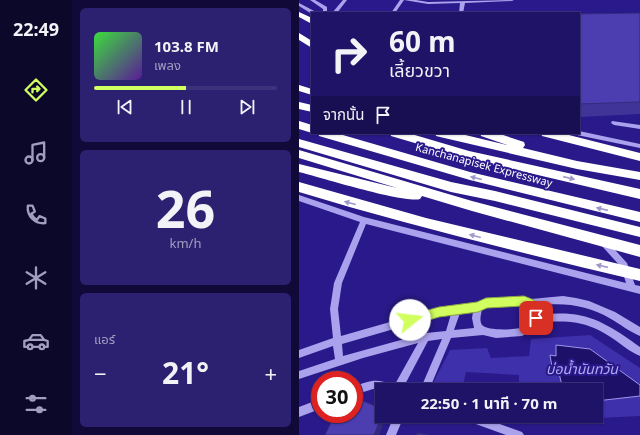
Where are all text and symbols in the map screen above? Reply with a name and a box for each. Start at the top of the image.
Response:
text: 22:49 [13,17,59,41]
text: 60 m [389,22,456,60]
icon: right [323,28,375,80]
text: 103.8 FM [154,36,219,56]
text: เพลง [154,56,181,74]
text: เลี้ยวขวา [389,58,450,82]
icon: directions [22,76,50,104]
icon: previous [114,96,136,118]
icon: pause [175,96,197,118]
icon: next [236,96,258,118]
text: จากนั้น [323,104,364,124]
icon: arrive [372,104,394,126]
icon: music [22,139,50,167]
street label: Kanchanapisek Expressway [414,139,555,190]
text: 26 [156,172,215,243]
one-way arrow [469,174,482,180]
one-way arrow [562,176,575,182]
one-way arrow [344,199,356,205]
icon: phone [22,201,50,229]
one-way arrow [596,205,608,211]
one-way arrow [469,233,481,239]
text: km/h [170,234,201,252]
one-way arrow [596,263,608,269]
icon: climate [22,264,50,292]
position arrow [389,299,431,341]
pin [519,301,553,335]
icon: arrive [525,307,547,329]
icon: car [22,327,50,355]
text: แอร์ [94,330,115,348]
text: 21° [162,352,209,393]
text: − [94,358,107,388]
text: + [264,358,277,388]
water label: บ่อน้ำนันทวัน [546,359,619,378]
speed limit sign: 30 [311,371,363,423]
icon: filters [22,390,50,418]
text: 22:50 · 1 นาที · 70 m [421,393,557,413]

